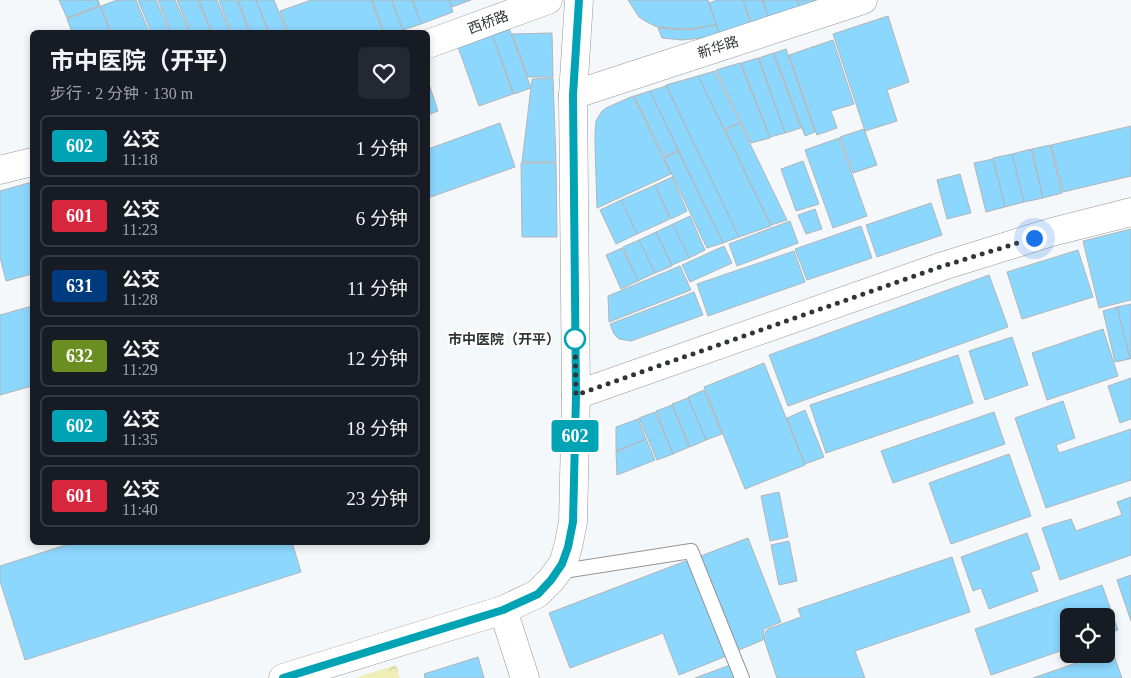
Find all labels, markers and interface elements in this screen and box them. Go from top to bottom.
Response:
street label: 西桥路 [466,8,510,37]
street label: 新华路 [696,33,740,61]
button: heart [358,47,410,99]
text: 市中医院（开平） [50,48,242,74]
text: 步行 · 2 分钟 · 130 m [50,85,193,102]
text: 公交 [122,129,160,150]
text: 602 [66,136,93,156]
text: 1 分钟 [356,138,408,159]
text: 11:18 [122,151,158,168]
text: 公交 [122,199,160,220]
text: 601 [66,206,93,226]
text: 6 分钟 [356,208,408,229]
text: 11:23 [122,221,158,238]
your location [1022,226,1047,251]
text: 公交 [122,269,160,290]
text: 631 [66,276,93,296]
text: 11 分钟 [347,278,408,299]
text: 11:28 [122,291,158,308]
marker: 市中医院（开平） [564,328,586,350]
place label: 市中医院（开平） [448,331,560,347]
text: 公交 [122,339,160,360]
text: 632 [66,346,93,366]
text: 12 分钟 [346,348,408,369]
text: 11:29 [122,361,158,378]
text: 公交 [122,409,160,430]
text: 602 [66,416,93,436]
text: 18 分钟 [346,418,408,439]
line badge: 602 [546,420,604,452]
text: 602 [562,426,589,446]
text: 11:35 [122,431,158,448]
text: 公交 [122,479,160,500]
text: 601 [66,486,93,506]
text: 23 分钟 [346,488,408,509]
text: 11:40 [122,501,158,518]
map controls [1060,608,1115,663]
button: locate [1060,608,1115,663]

